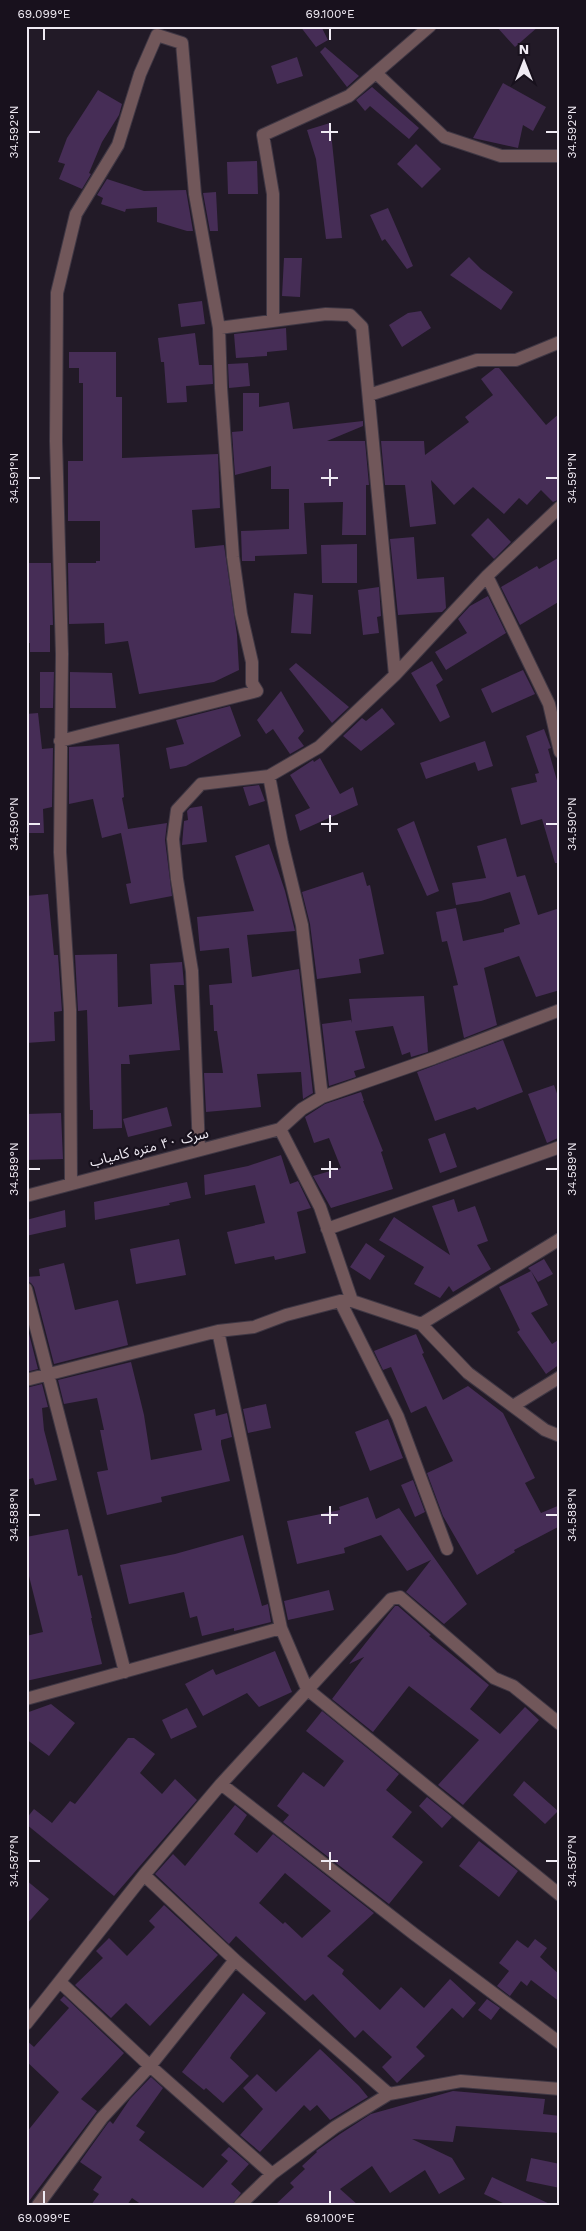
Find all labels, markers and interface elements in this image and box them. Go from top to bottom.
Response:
text: 69.099°E [18,7,71,21]
text: 69.100°E [305,7,355,21]
north arrow [498,38,548,88]
text: N [519,41,529,57]
text: 34.592°N [7,105,21,159]
text: 34.592°N [565,105,579,159]
text: 34.591°N [7,453,21,503]
text: 34.591°N [565,453,579,503]
text: 34.590°N [7,797,21,851]
text: 34.590°N [565,797,579,851]
street label: سرک ۴۰ متره کامیاب [88,1124,210,1171]
text: 34.589°N [7,1142,21,1196]
text: 34.589°N [565,1142,579,1196]
text: 34.588°N [7,1488,21,1542]
text: 34.588°N [565,1488,579,1542]
text: 34.587°N [7,1835,21,1887]
text: 34.587°N [565,1835,579,1887]
text: 69.099°E [18,2211,71,2225]
text: 69.100°E [305,2211,355,2225]

